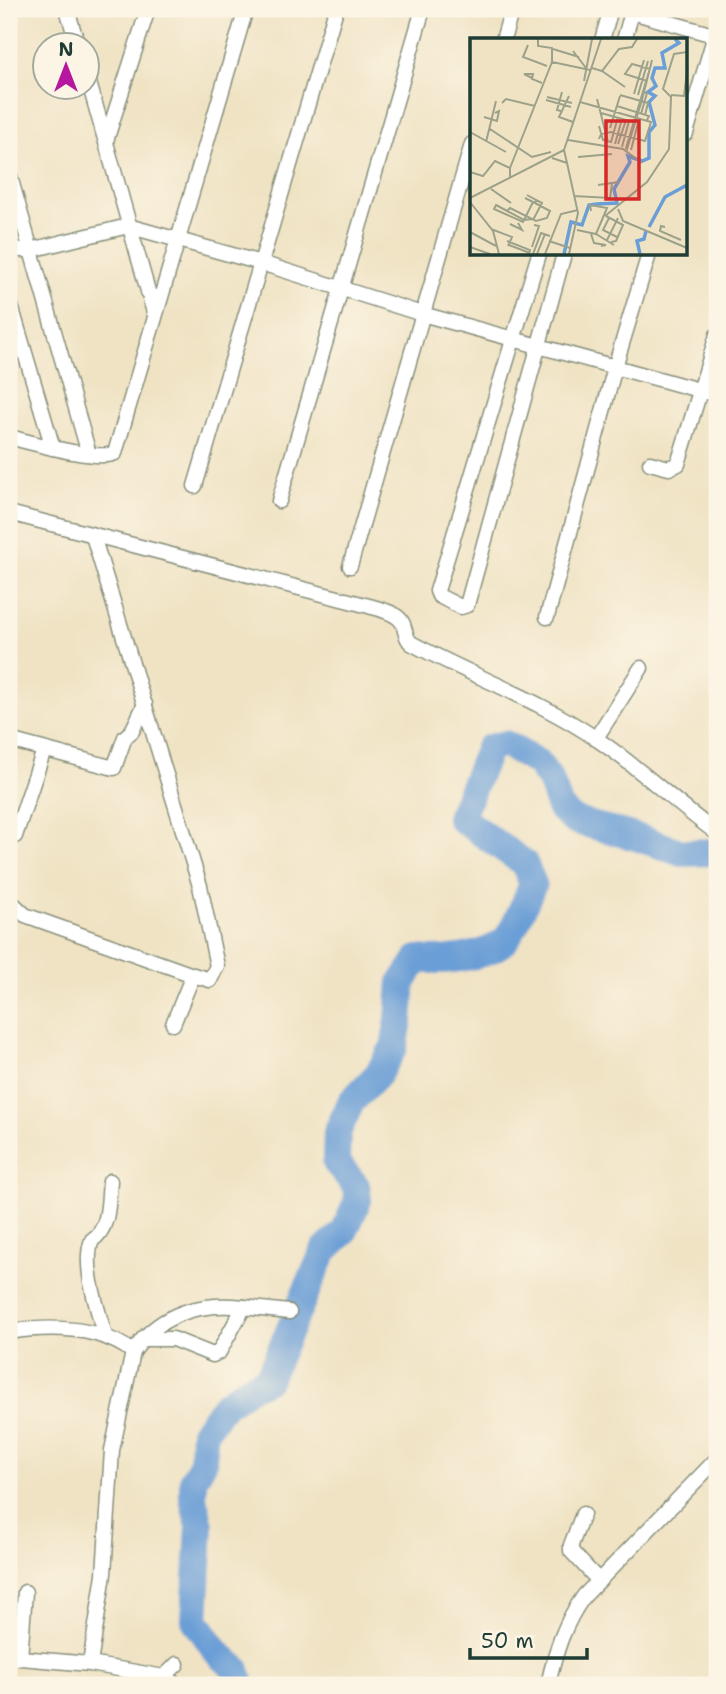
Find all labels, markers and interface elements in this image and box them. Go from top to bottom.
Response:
north arrow [32,32,102,102]
text: N [58,37,74,62]
inset map [470,38,688,256]
scale bar [470,1617,588,1661]
text: 50 m [481,1627,534,1655]

